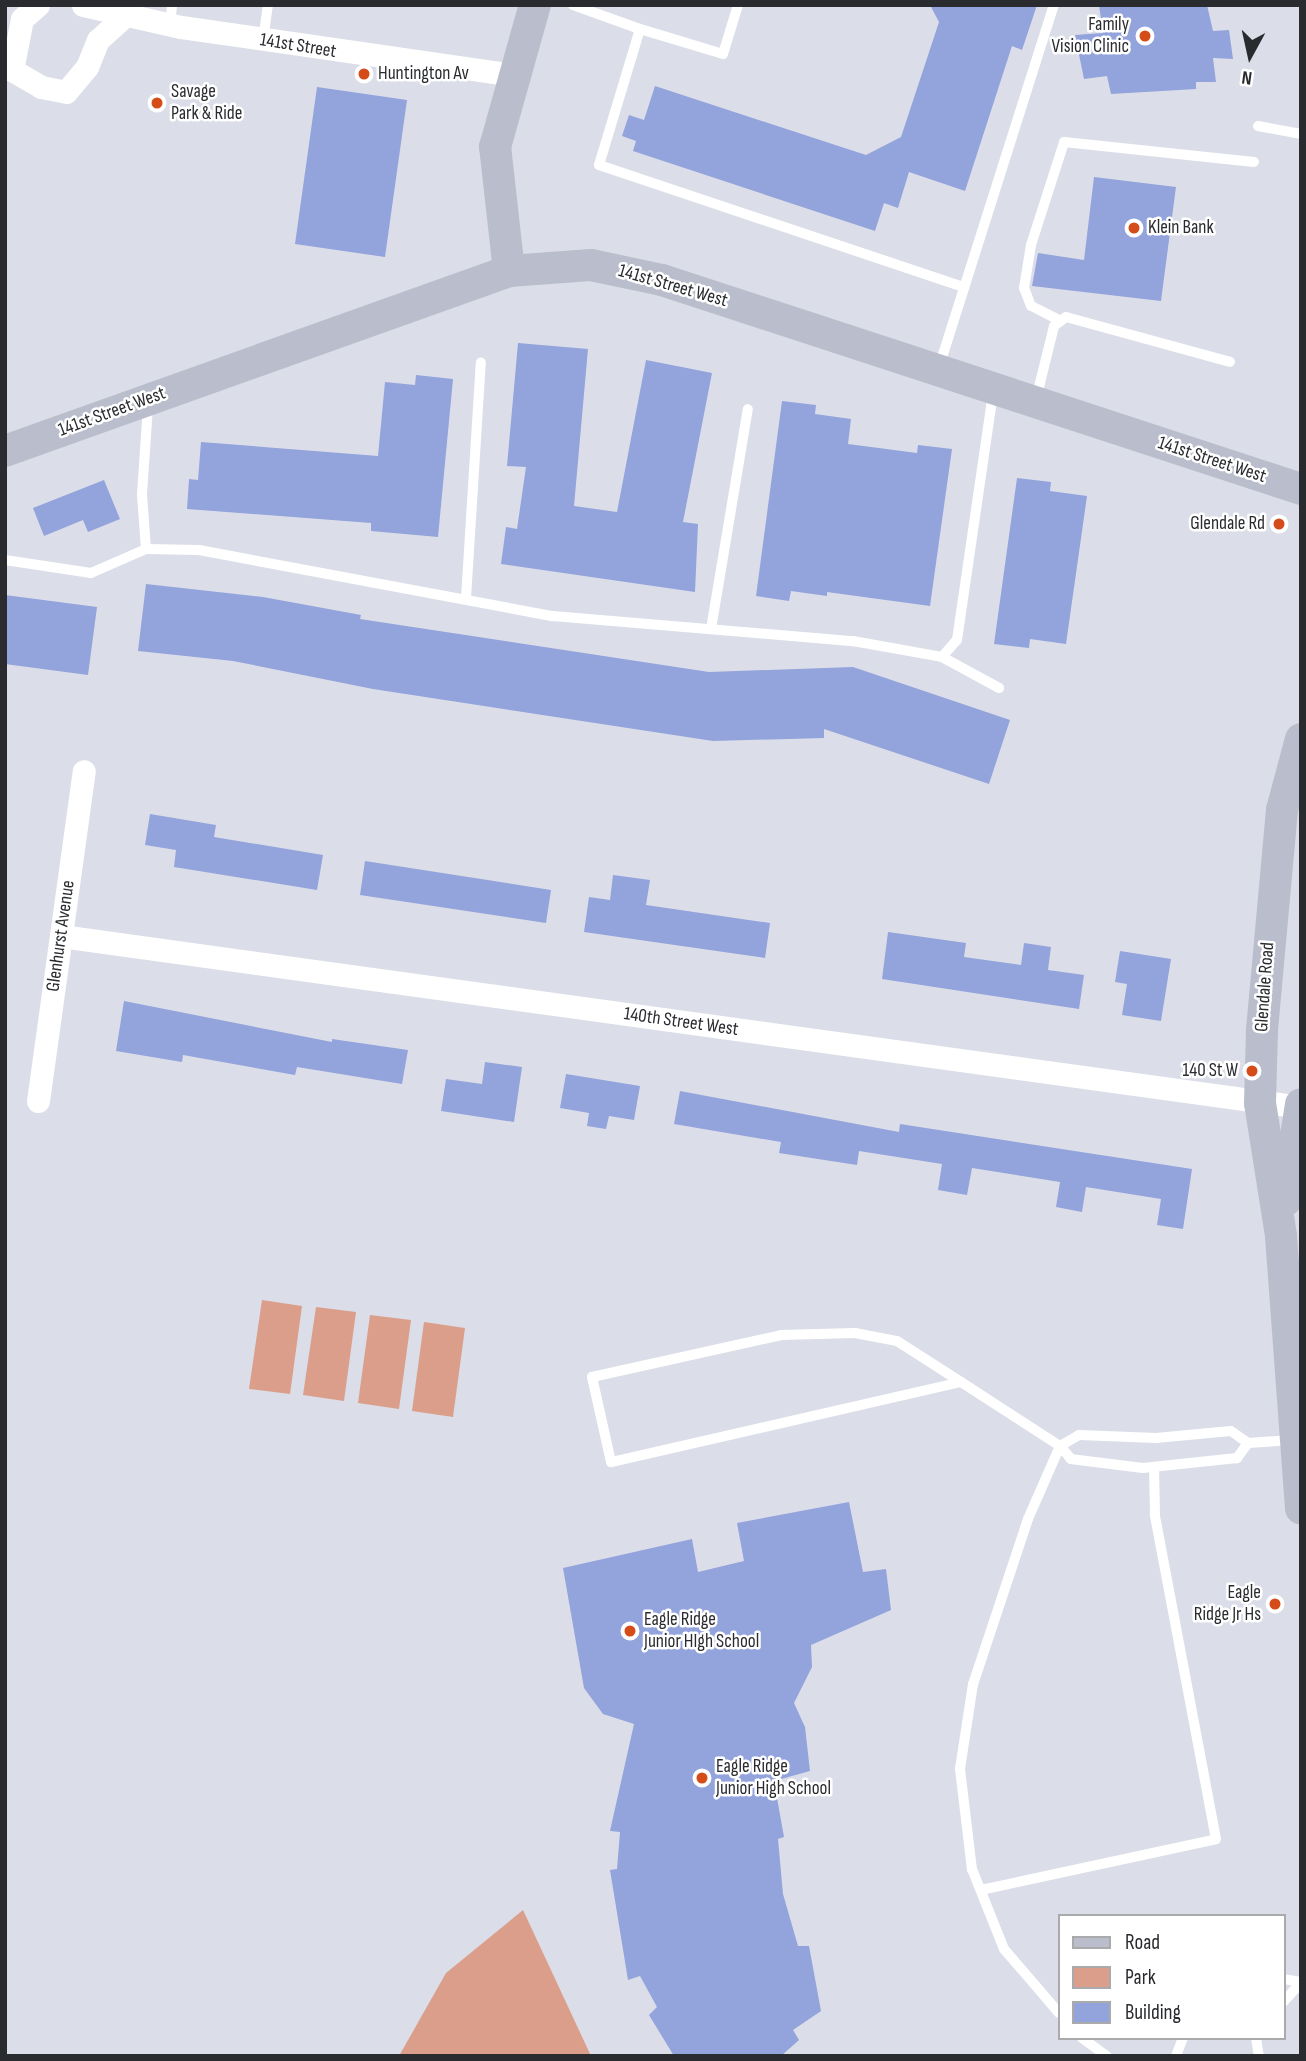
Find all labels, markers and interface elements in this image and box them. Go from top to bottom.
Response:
place label: Family Vision Clinic [1052,14,1129,58]
north arrow [1215,21,1285,91]
marker: Family Vision Clinic [1135,26,1155,46]
street label: 141st Street [258,29,338,63]
place label: Huntington Av [378,63,469,85]
text: N [1240,65,1254,89]
marker: Huntington Av [356,66,372,82]
place label: Savage Park & Ride [171,81,242,125]
marker: Savage Park & Ride [149,95,165,111]
place label: Klein Bank [1148,217,1214,239]
marker: Klein Bank [1126,220,1142,236]
street label: 141st Street West [616,260,730,312]
street label: 141st Street West [55,382,169,442]
street label: 141st Street West [1155,432,1269,488]
place label: Glendale Rd [1190,513,1265,535]
marker: Glendale Rd [1271,516,1287,532]
street label: Glenhurst Avenue [42,879,80,993]
street label: Glendale Road [1250,941,1280,1033]
street label: 140th Street West [622,1003,740,1041]
place label: 140 St W [1183,1060,1238,1082]
marker: 140 St W [1244,1063,1260,1079]
place label: Eagle Ridge Jr Hs [1194,1582,1261,1626]
marker: Eagle Ridge Jr Hs [1267,1596,1283,1612]
place label: Eagle Ridge Junior HIgh School [644,1609,759,1653]
marker: Eagle Ridge Junior HIgh School [622,1623,638,1639]
place label: Eagle Ridge Junior High School [716,1756,831,1800]
marker: Eagle Ridge Junior High School [694,1770,710,1786]
legend [1058,1914,1285,2040]
text: Road [1125,1930,1160,1955]
text: Park [1125,1965,1156,1990]
text: Building [1125,2000,1181,2025]

